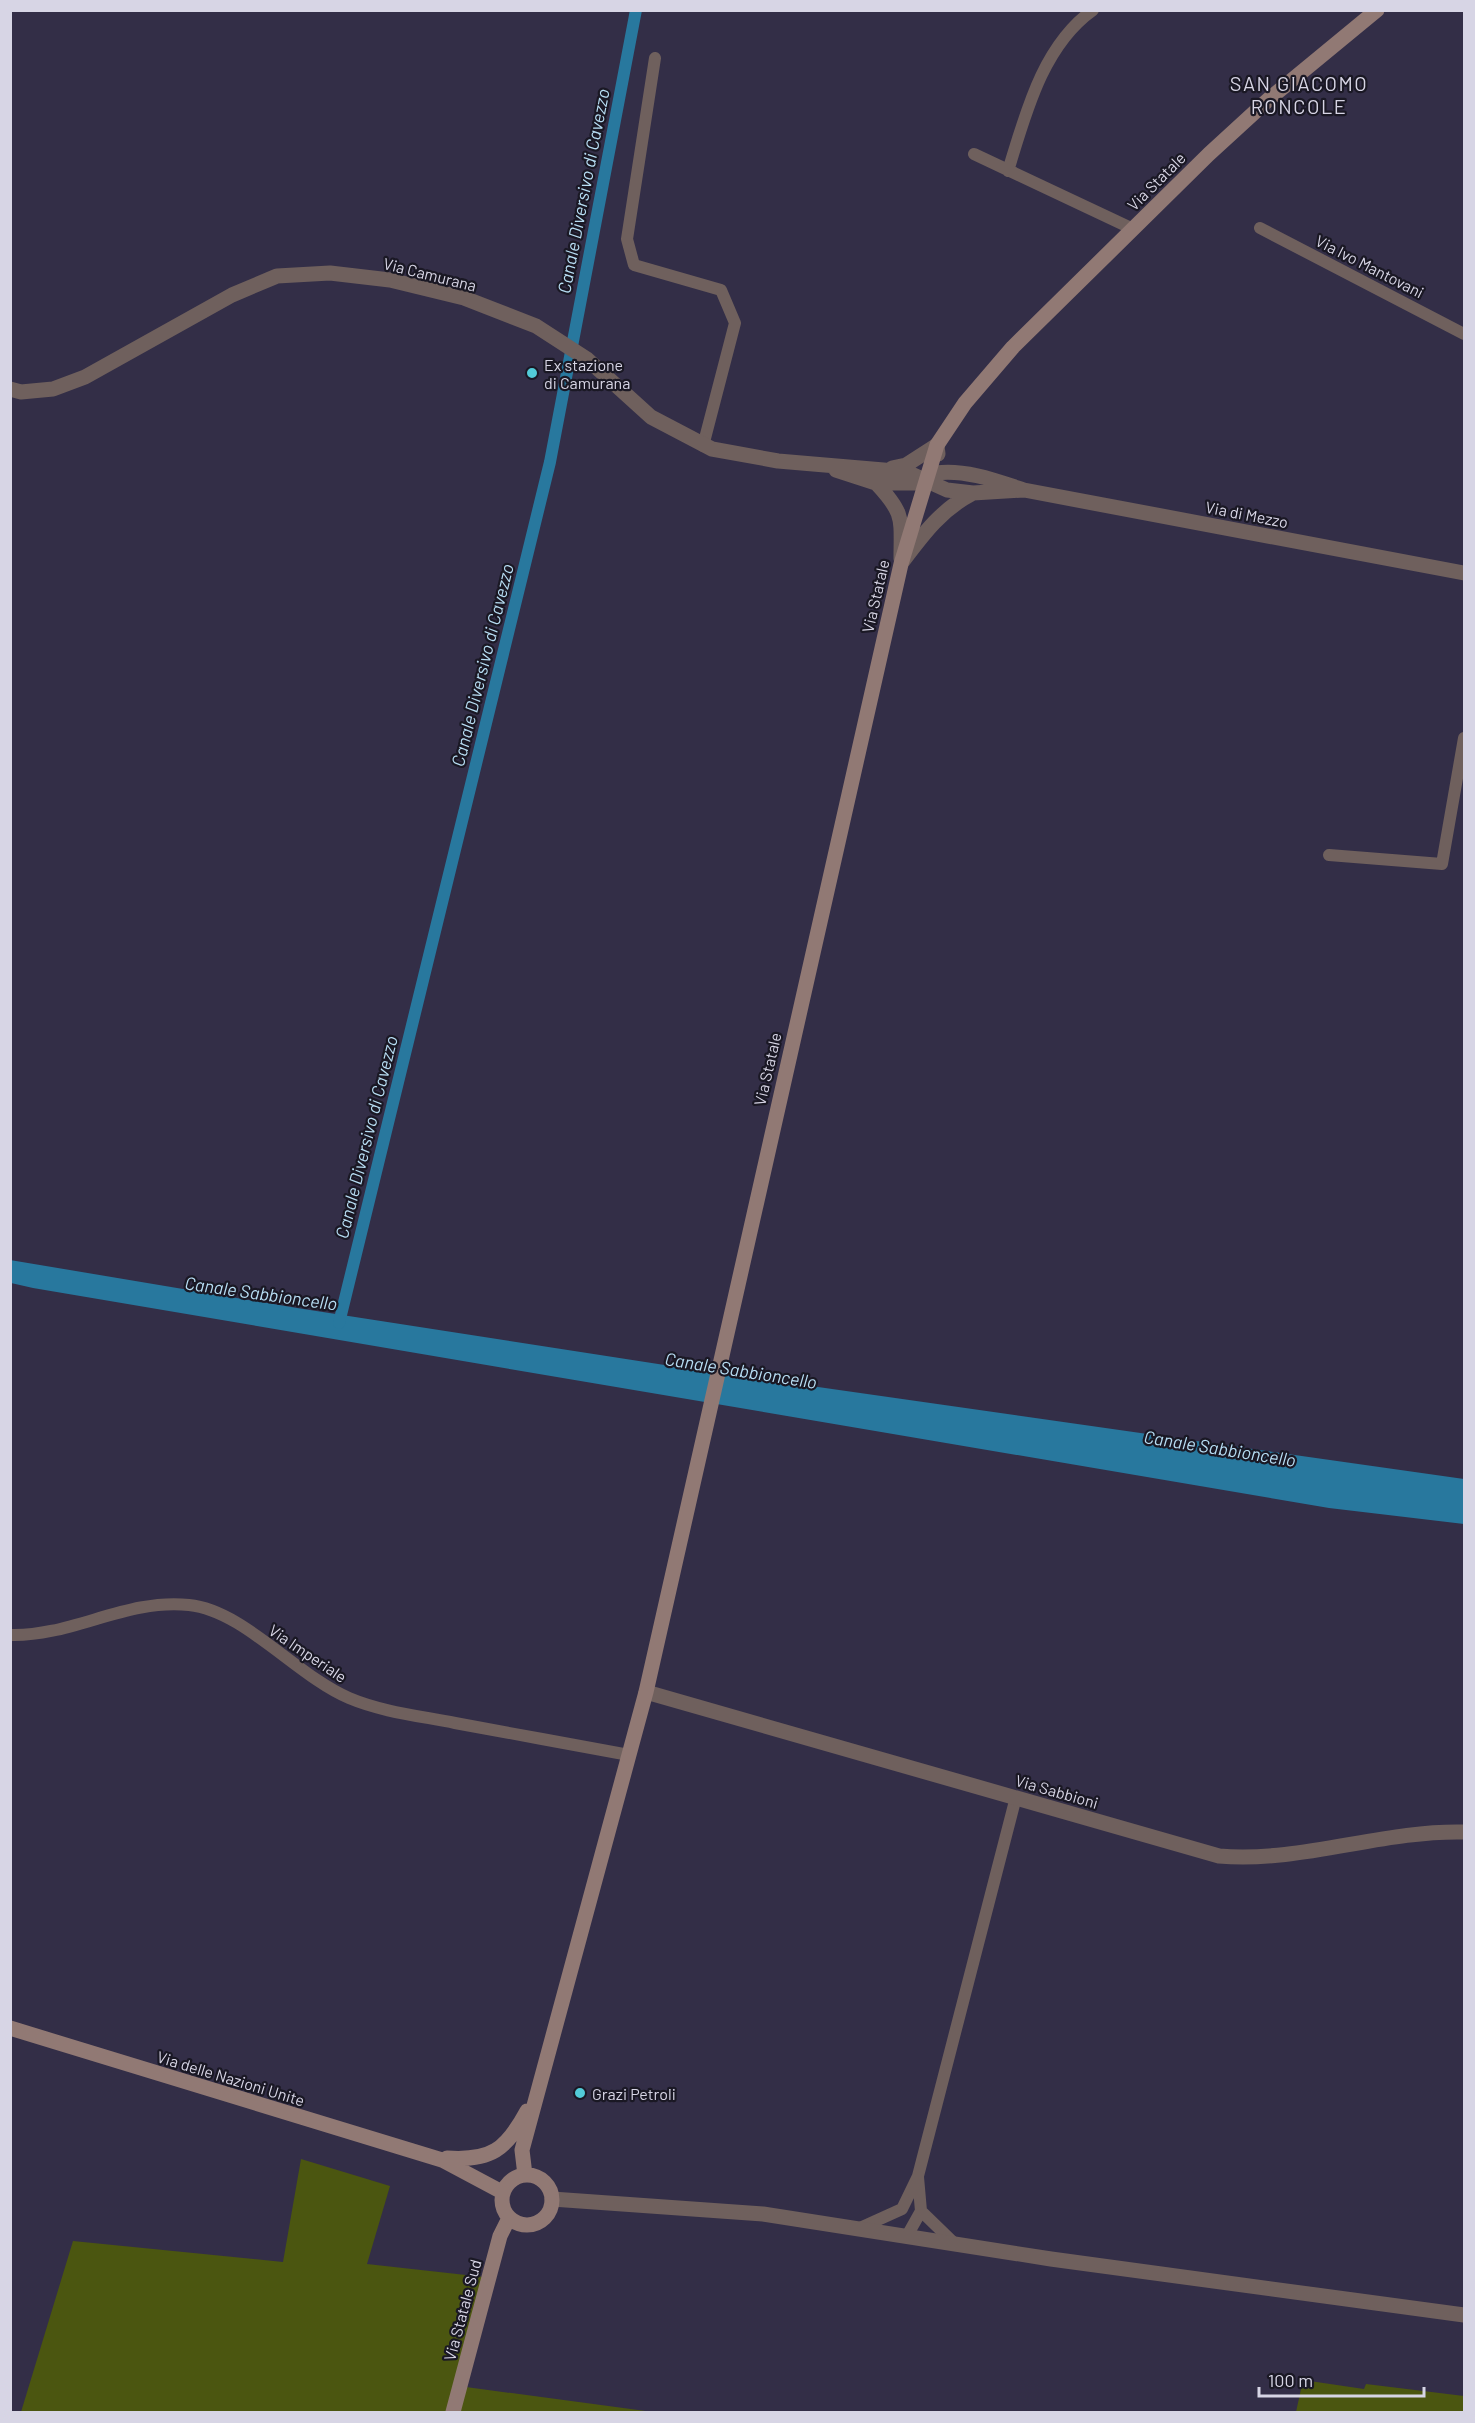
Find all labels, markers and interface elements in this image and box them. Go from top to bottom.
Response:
district label: SAN GIACOMO RONCOLE [1230,71,1368,118]
water label: Canale Diversivo di Cavezzo [552,87,614,295]
street label: Via Statale [1123,148,1189,214]
street label: Via Ivo Mantovani [1313,231,1427,301]
street label: Via Camurana [381,253,479,295]
place label: Ex stazione di Camurana [544,355,630,392]
marker: Ex stazione di Camurana [525,366,539,380]
street label: Via di Mezzo [1204,497,1290,531]
street label: Via Statale [857,558,893,634]
water label: Canale Diversivo di Cavezzo [446,561,518,769]
street label: Via Statale [749,1031,785,1107]
water label: Canale Diversivo di Cavezzo [330,1033,402,1241]
water label: Canale Sabbioncello [183,1271,339,1315]
water label: Canale Sabbioncello [663,1347,819,1393]
water label: Canale Sabbioncello [1142,1425,1298,1471]
street label: Via Imperiale [265,1620,351,1686]
street label: Via Sabbioni [1013,1770,1101,1812]
street label: Via delle Nazioni Unite [155,2047,307,2109]
place label: Grazi Petroli [592,2084,676,2103]
marker: Grazi Petroli [573,2086,587,2100]
street label: Via Statale Sud [439,2257,485,2363]
scale bar [1259,2360,1424,2398]
text: 100 m [1268,2369,1313,2391]

